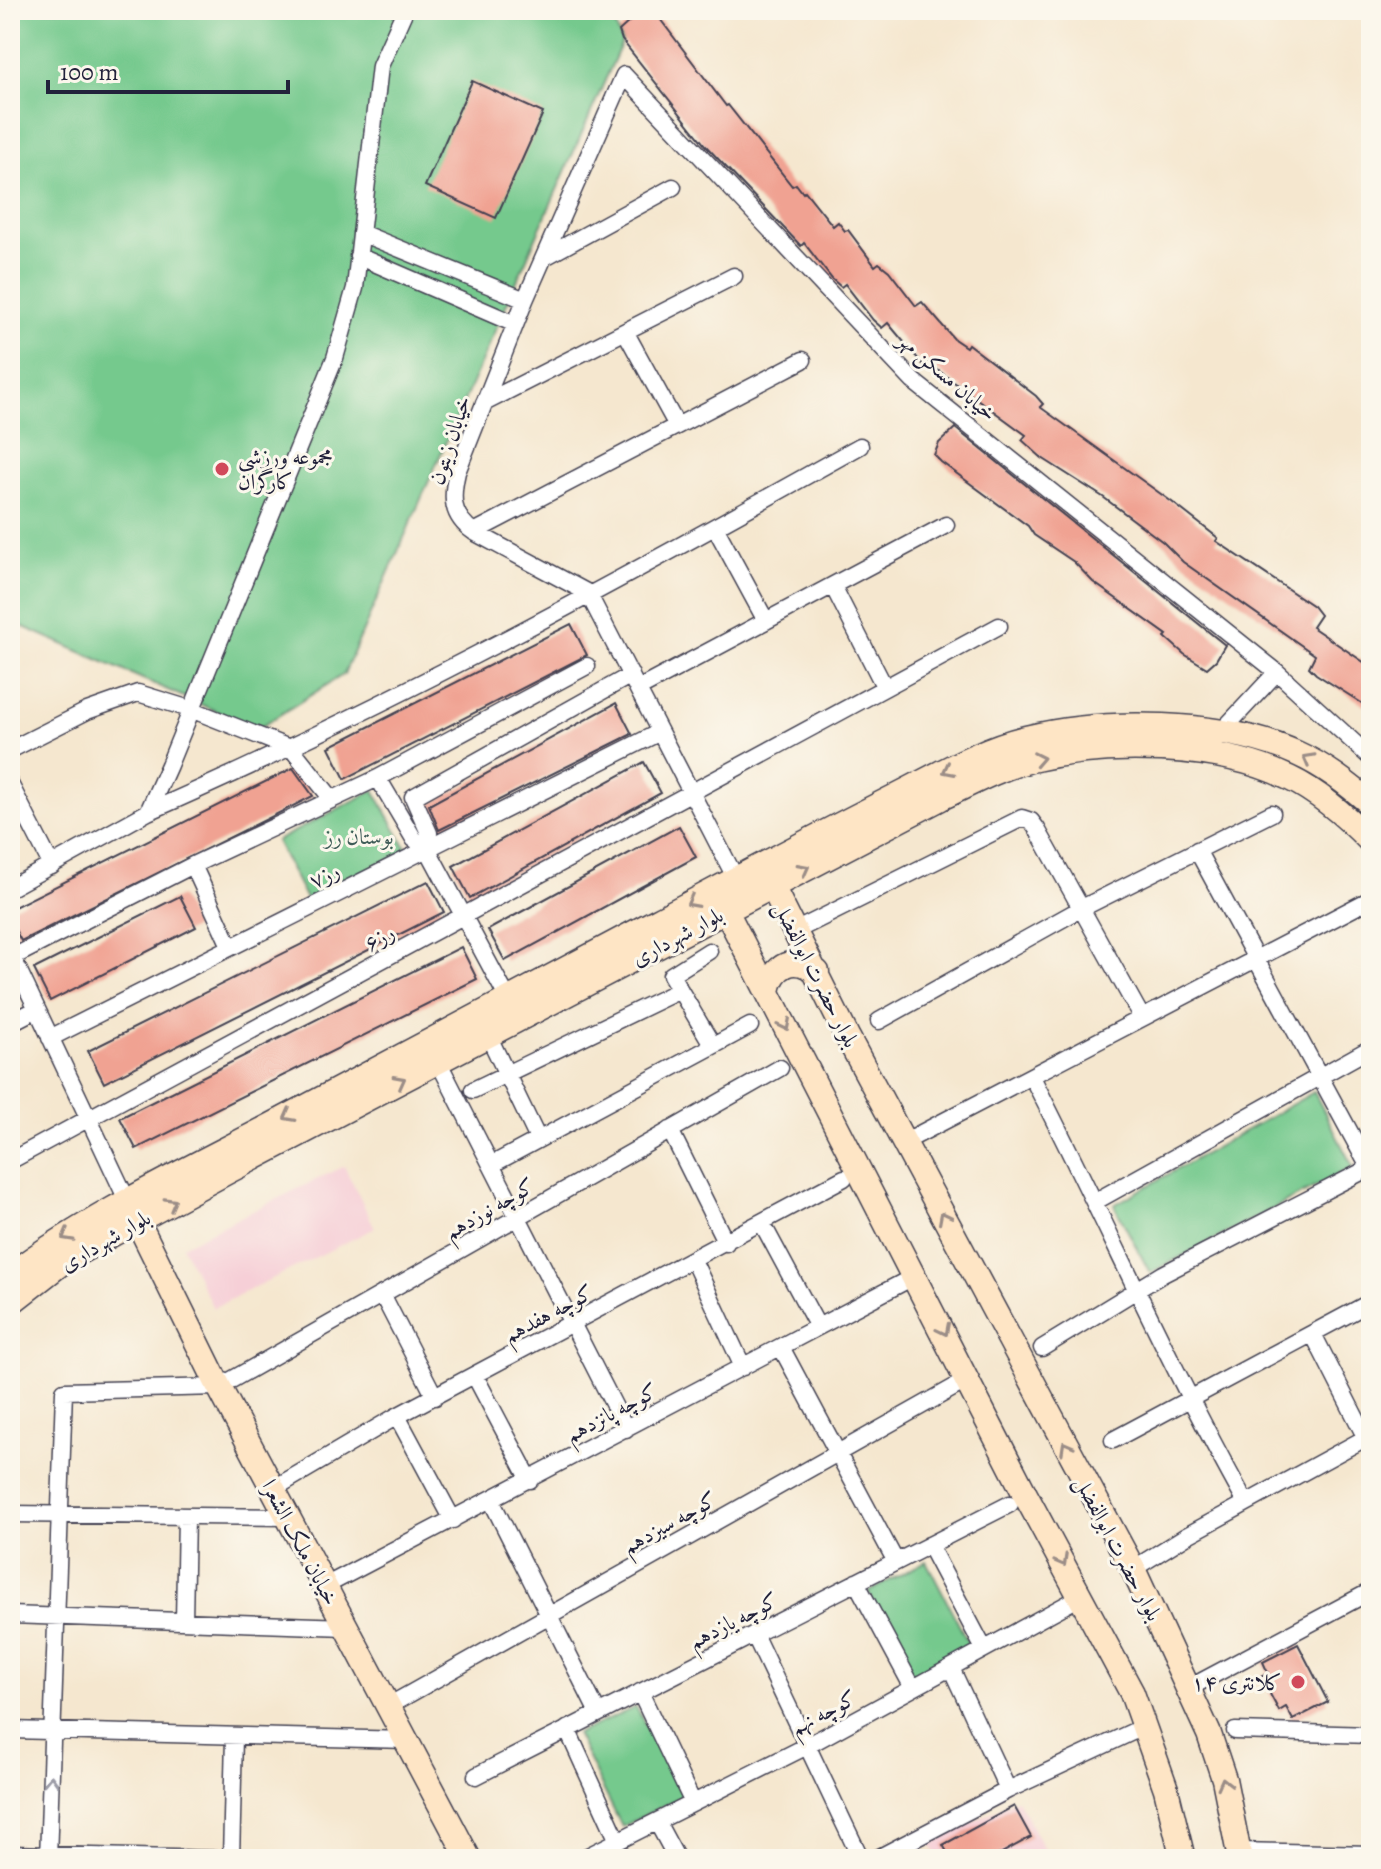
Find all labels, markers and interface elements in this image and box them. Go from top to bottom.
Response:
scale bar [48,44,288,94]
text: 100 m [60,56,119,88]
street label: خیابان مسکن مهر [890,324,1003,428]
street label: خیابان زیتون [421,392,478,489]
place label: مجموعه ورزشی کارگران [238,442,333,497]
marker: مجموعه ورزشی کارگران [213,460,231,478]
one-way arrow [1032,752,1046,769]
one-way arrow [1302,753,1317,769]
one-way arrow [941,760,956,776]
park label: بوستان رز [322,822,394,852]
street label: رز۷ [304,856,345,896]
one-way arrow [796,864,811,879]
one-way arrow [686,893,700,908]
street label: بلوار حضرت ابوالفضل [766,896,866,1053]
street label: بلوار شهرداری [626,900,729,974]
street label: رز۶ [359,917,400,958]
one-way arrow [776,1016,791,1031]
one-way arrow [392,1075,407,1090]
one-way arrow [283,1106,297,1121]
street label: کوچه نوزدهم [439,1171,543,1251]
one-way arrow [162,1197,177,1212]
street label: بلوار شهرداری [55,1203,156,1279]
one-way arrow [939,1211,954,1226]
one-way arrow [61,1226,75,1241]
street label: کوچه هفدهم [498,1278,601,1355]
one-way arrow [934,1322,949,1337]
street label: کوچه پانزدهم [560,1376,665,1454]
one-way arrow [1060,1441,1076,1456]
street label: بلوار حضرت ابوالفضل [1067,1470,1169,1626]
street label: خیابان ملک الشعرا [254,1474,346,1611]
street label: کوچه سیزدهم [617,1485,725,1566]
one-way arrow [1053,1553,1068,1568]
street label: کوچه یازدهم [683,1585,786,1661]
place label: کلانتری ۱۴ [1191,1668,1282,1698]
marker: کلانتری ۱۴ [1289,1673,1307,1691]
street label: کوچه نهم [785,1683,864,1747]
one-way arrow [43,1774,60,1787]
one-way arrow [1216,1776,1233,1790]

